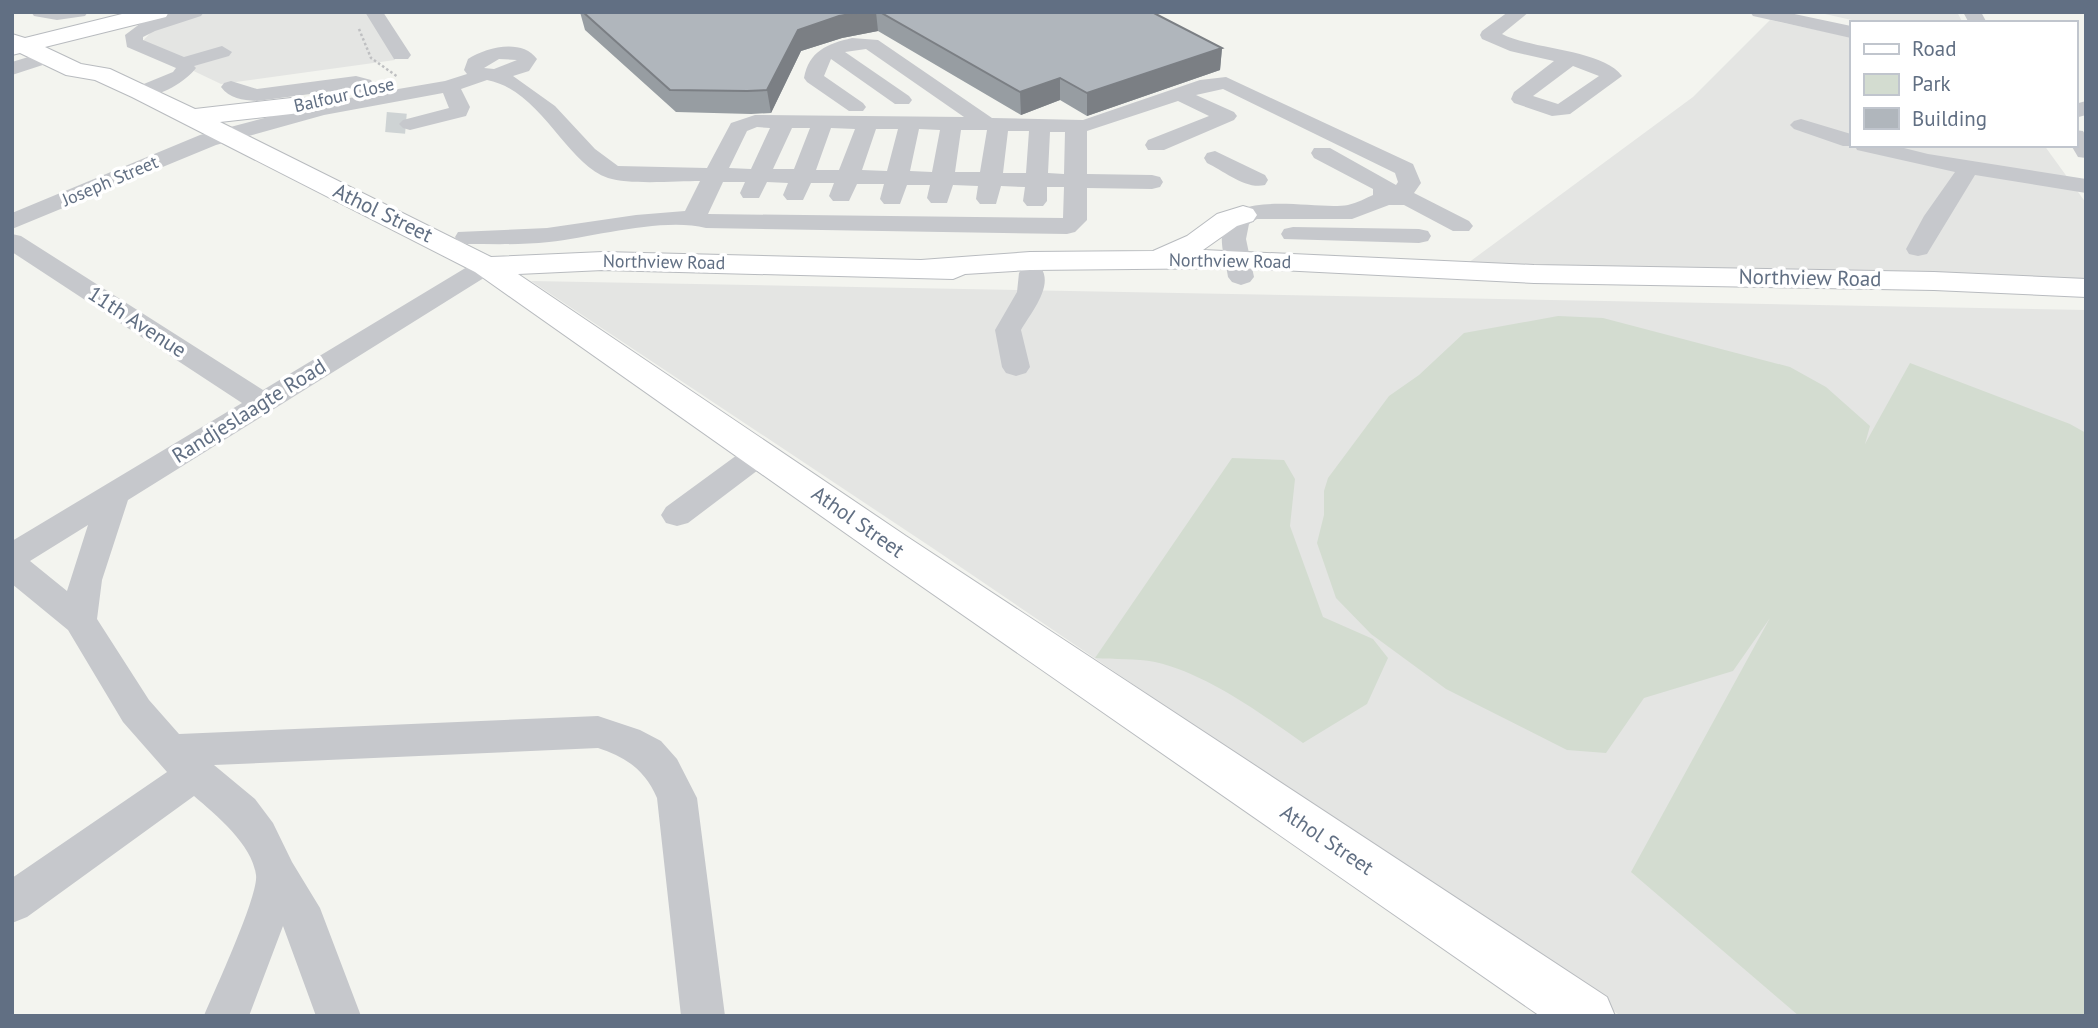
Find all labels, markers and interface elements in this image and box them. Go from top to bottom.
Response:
legend [1850,21,2077,147]
text: Road [1912,35,1956,62]
text: Park [1912,70,1951,97]
street label: Balfour Close [291,72,396,117]
text: Building [1912,105,1987,132]
street label: Joseph Street [57,150,161,211]
street label: Athol Street [329,177,437,248]
street label: Northview Road [1169,248,1291,273]
street label: Northview Road [603,249,725,274]
street label: Northview Road [1738,263,1882,292]
street label: 11th Avenue [83,280,192,363]
street label: Randjeslaagte Road [167,352,331,469]
street label: Athol Street [807,480,910,563]
street label: Athol Street [1275,798,1379,881]

